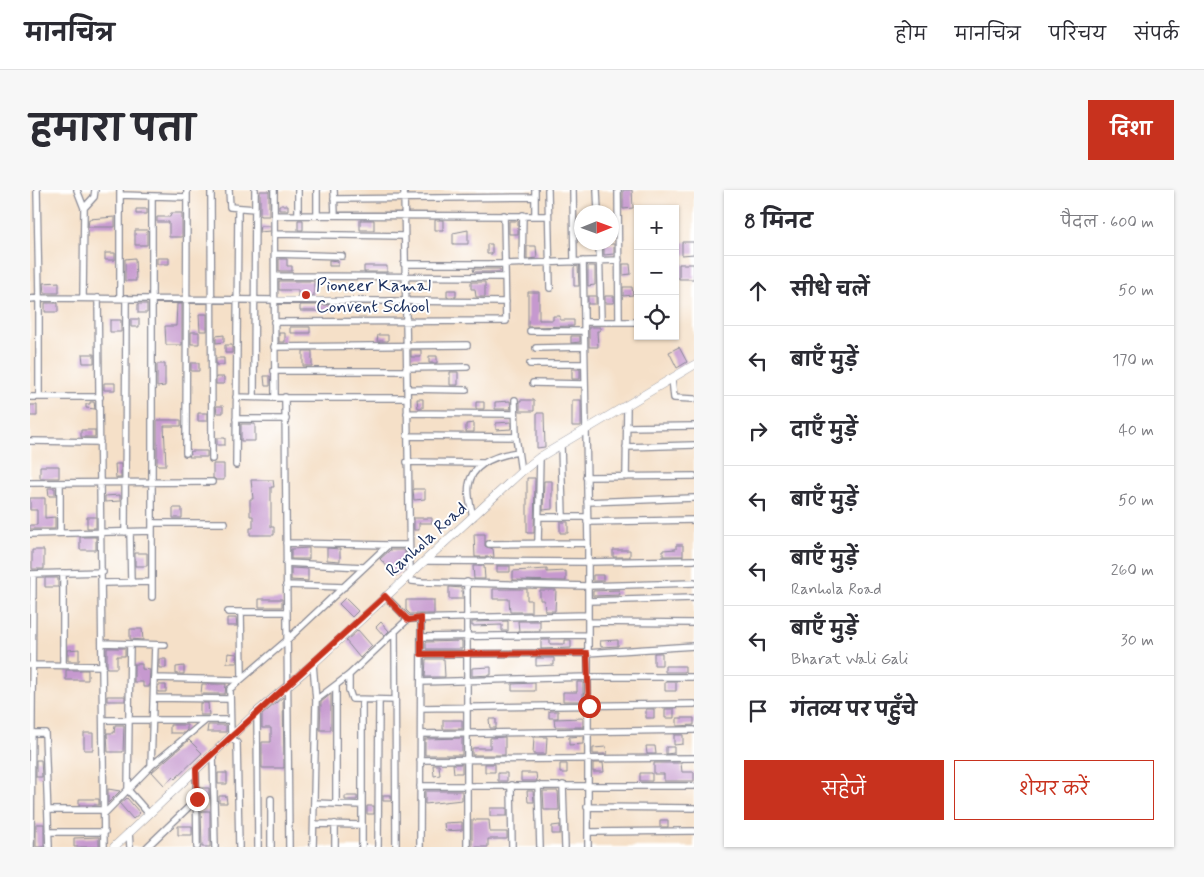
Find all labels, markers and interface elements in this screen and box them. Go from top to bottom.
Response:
text: मानचित्र [25,19,114,50]
text: होम [895,23,927,47]
text: मानचित्र [955,23,1021,47]
text: परिचय [1049,23,1106,47]
text: संपर्क [1134,23,1179,47]
button: दिशा [1088,100,1174,160]
text: हमारा पता [30,107,195,153]
north arrow [574,205,619,250]
map controls [634,205,679,340]
button: + [634,205,679,250]
text: 8 मिनट [744,208,812,236]
text: पैदल · 600 m [1061,212,1154,233]
button: − [634,250,679,295]
place label: Pioneer Kamal Convent School [316,274,431,319]
icon: ahead [744,277,772,305]
text: सीधे चलें [791,278,869,303]
text: 50 m [1118,280,1154,301]
marker: Pioneer Kamal Convent School [300,289,312,301]
button: locate [634,295,679,340]
icon: left [744,347,772,375]
text: बाएँ मुड़ें [791,348,858,373]
text: 170 m [1112,350,1154,371]
icon: right [744,417,772,445]
text: दाएँ मुड़ें [791,418,857,443]
text: 40 m [1118,420,1154,441]
icon: left [744,487,772,515]
text: बाएँ मुड़ें [791,488,858,513]
text: 50 m [1118,490,1154,511]
street label: Ranhola Road [381,497,473,583]
text: बाएँ मुड़ें [791,547,858,572]
icon: left [744,557,772,585]
text: 260 m [1111,560,1154,581]
text: Ranhola Road [791,579,882,600]
text: बाएँ मुड़ें [791,617,858,642]
icon: left [744,627,772,655]
text: 30 m [1121,630,1154,651]
text: Bharat Wali Gali [791,649,908,670]
route start [578,695,601,718]
icon: arrive [744,697,772,725]
text: गंतव्य पर पहुँचे [791,698,917,723]
button: सहेजें [744,760,944,820]
button: शेयर करें [954,760,1154,820]
route end [186,788,209,811]

